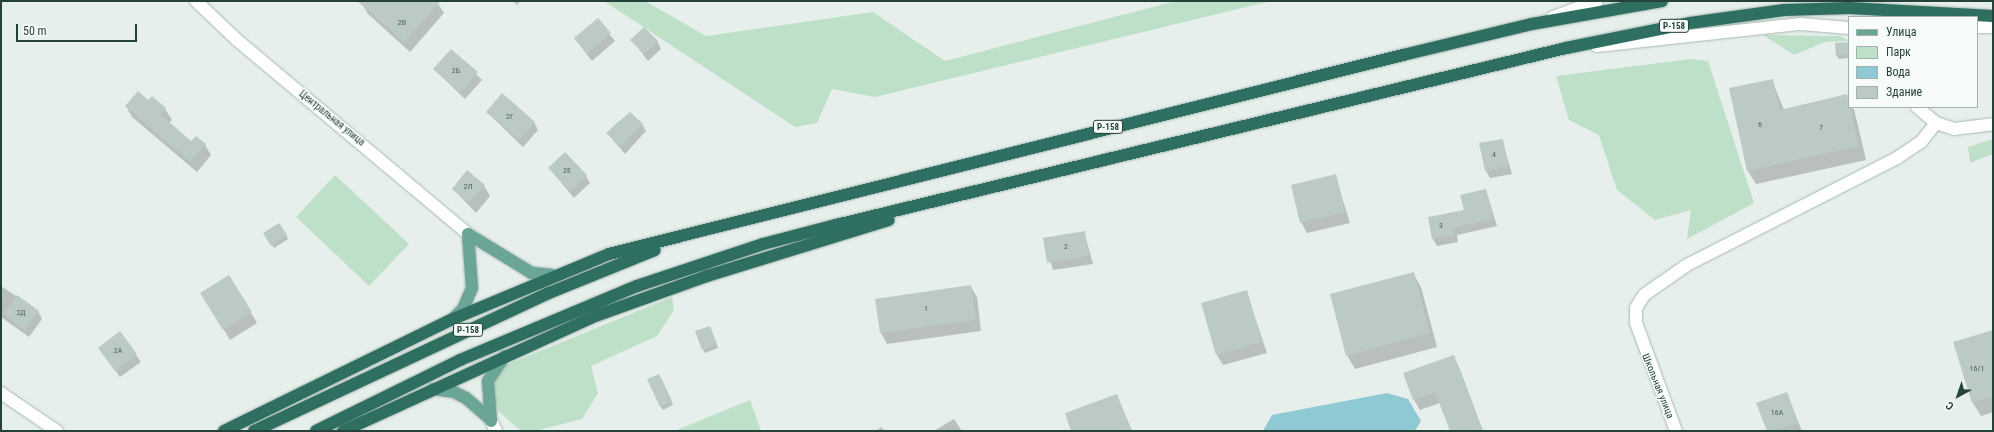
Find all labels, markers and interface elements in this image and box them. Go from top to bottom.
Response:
scale bar [18,16,139,42]
legend [1848,16,1978,108]
house number: 2В [398,18,406,28]
road number: Р-158 [1658,19,1690,33]
text: 50 m [23,24,47,38]
text: Улица [1886,25,1916,39]
text: Парк [1886,45,1911,59]
text: Вода [1886,65,1910,79]
house number: 2Б [452,66,460,76]
text: Здание [1886,85,1922,99]
street label: Центральная улица [297,88,367,148]
house number: 2Г [506,112,514,122]
road number: Р-158 [1092,120,1124,134]
house number: 6 [1758,120,1762,130]
house number: 7 [1819,123,1823,133]
house number: 4 [1492,150,1496,160]
house number: 2Е [563,166,571,176]
house number: 2Л [464,182,472,192]
house number: 3 [1439,221,1443,231]
house number: 2 [1064,242,1068,252]
house number: 1 [924,304,928,314]
house number: 2Д [16,308,26,318]
road number: Р-158 [452,323,484,337]
house number: 2А [114,346,122,356]
street label: Школьная улица [1640,352,1676,420]
house number: 16/1 [1970,364,1984,374]
north arrow [1938,376,1978,416]
text: С [1943,399,1957,413]
house number: 16А [1771,408,1783,418]

